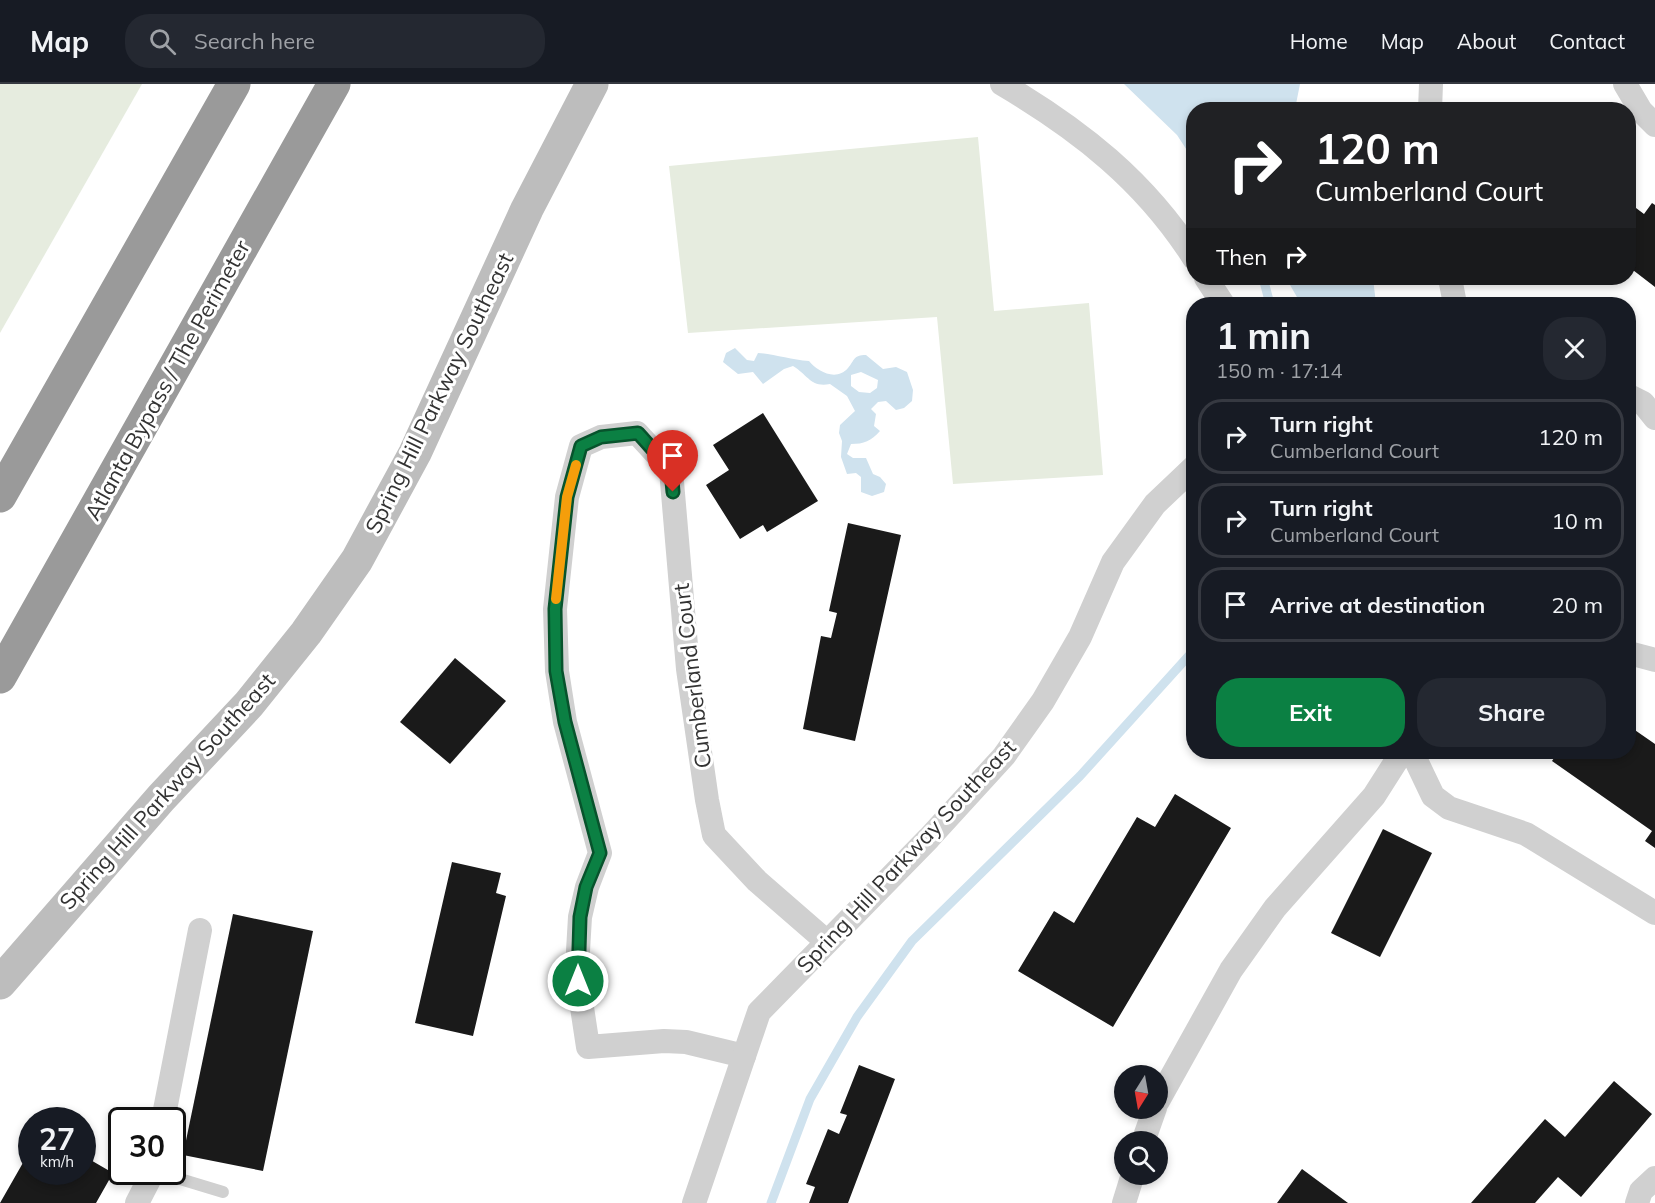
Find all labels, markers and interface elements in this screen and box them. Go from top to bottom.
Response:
search box [125,14,545,68]
text: Map [30,24,89,59]
icon: search [146,25,179,58]
text: Search here [194,27,315,55]
text: Home [1290,28,1348,54]
text: Map [1381,28,1424,54]
text: About [1457,28,1516,54]
text: Contact [1549,28,1625,54]
text: 120 m [1315,122,1440,175]
icon: right [1216,126,1294,204]
text: Cumberland Court [1315,174,1543,208]
street label: Atlanta Bypass / The Perimeter [78,235,256,525]
icon: right [1279,240,1312,273]
text: Then [1216,243,1267,271]
street label: Spring Hill Parkway Southeast [359,248,519,538]
text: 1 min [1216,313,1311,358]
button: close [1543,317,1606,380]
text: 150 m · 17:14 [1216,358,1342,383]
text: Turn right [1270,410,1373,438]
icon: right [1219,420,1252,453]
text: 120 m [1538,423,1603,451]
pin [647,430,698,492]
text: Cumberland Court [1270,438,1439,463]
icon: arrive [656,439,689,472]
text: Turn right [1270,494,1373,522]
icon: right [1219,504,1252,537]
text: 10 m [1552,507,1603,535]
text: Cumberland Court [1270,522,1439,547]
street label: Cumberland Court [667,582,717,770]
icon: arrive [1219,588,1252,621]
text: Arrive at destination [1270,591,1485,619]
text: 20 m [1552,591,1603,619]
street label: Spring Hill Parkway Southeast [53,667,281,915]
button: Exit [1216,678,1405,747]
button: Share [1417,678,1606,747]
street label: Spring Hill Parkway Southeast [790,733,1022,979]
position arrow [546,949,610,1013]
north arrow [1114,1065,1168,1119]
map controls [1114,1065,1168,1185]
speed limit sign: 30 [108,1107,186,1185]
text: 27 [39,1120,75,1158]
button: search [1114,1131,1168,1185]
text: km/h [40,1152,74,1171]

